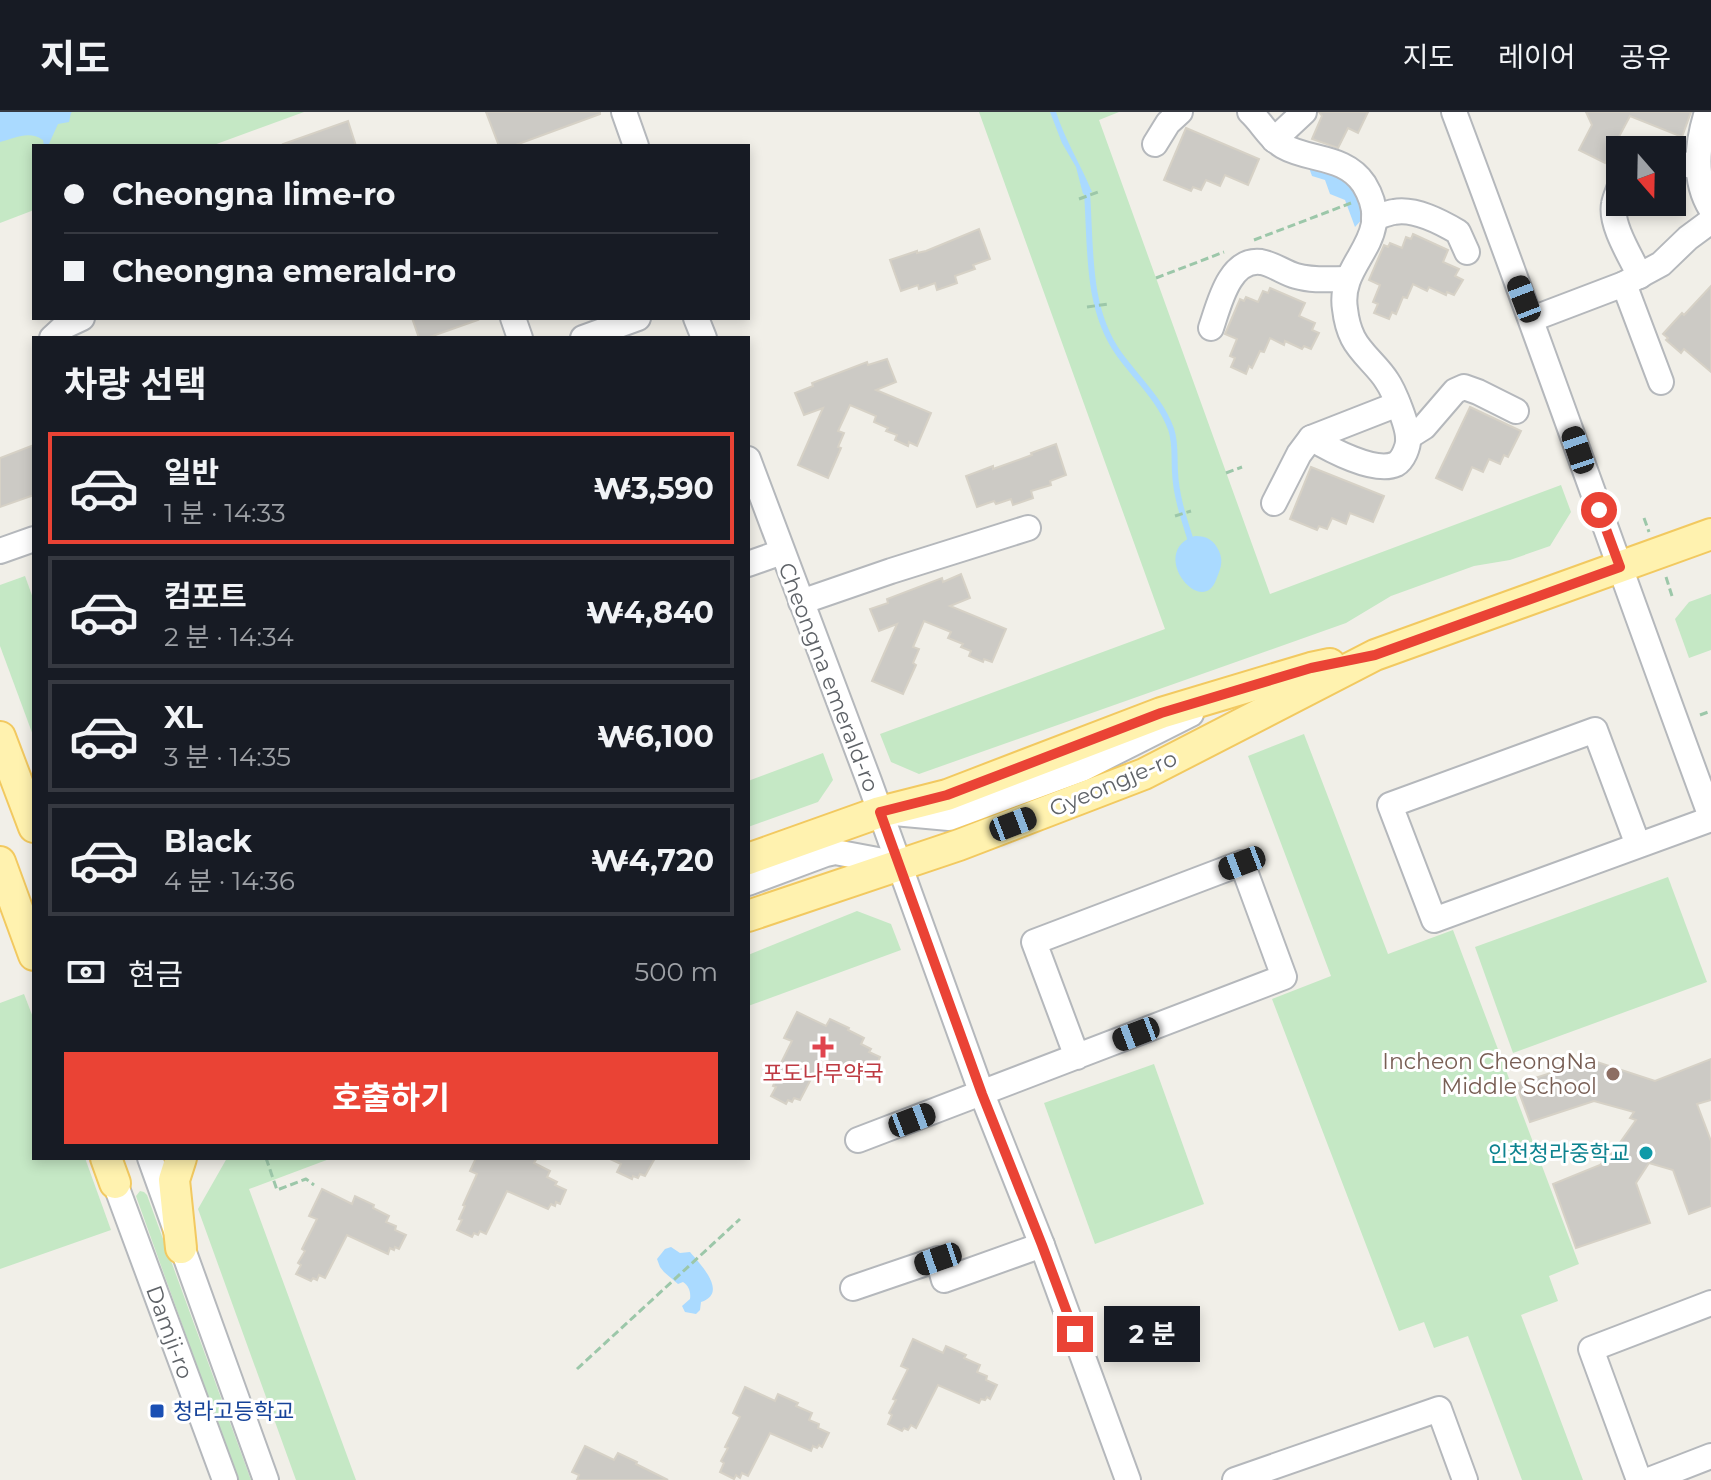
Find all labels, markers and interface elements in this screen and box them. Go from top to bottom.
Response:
text: 지도 [40,35,110,82]
text: 지도 [1403,40,1454,74]
text: 레이어 [1498,40,1575,74]
text: 공유 [1619,40,1671,74]
north arrow [1606,136,1686,216]
map controls [1606,136,1686,216]
text: Cheongna lime-ro [112,176,396,213]
text: Cheongna emerald-ro [112,253,456,290]
car [1504,272,1544,326]
text: 차량 선택 [64,362,207,406]
car [1559,423,1597,477]
icon: car [68,452,140,524]
text: 일반 [164,454,219,491]
text: ₩3,590 [594,470,714,507]
route start [1581,492,1617,528]
text: 1 분 · 14:33 [164,497,286,529]
street label: Cheongna emerald-ro [772,559,885,796]
icon: car [68,576,140,648]
text: 컴포트 [164,578,247,615]
text: ₩4,840 [586,594,714,631]
text: 2 분 · 14:34 [164,621,294,653]
text: XL [164,699,203,736]
icon: car [68,700,140,772]
text: ₩6,100 [597,718,714,755]
text: 3 분 · 14:35 [164,741,291,773]
street label: Gyeongje-ro [1045,744,1181,822]
car [986,804,1040,844]
text: Black [164,823,252,860]
icon: car [68,824,140,896]
text: ₩4,720 [591,842,714,879]
car [1215,843,1269,883]
text: 4 분 · 14:36 [164,865,295,897]
icon: cash [64,950,108,994]
text: 현금 [128,956,183,993]
text: 500 m [634,956,718,988]
car [1109,1014,1163,1054]
marker: 포도나무약국 [814,1038,832,1056]
place label: Incheon CheongNa Middle School [1382,1048,1597,1100]
button: 호출하기 [64,1052,718,1144]
place label: 포도나무약국 [762,1060,884,1087]
marker: Incheon CheongNa Middle School [1604,1065,1622,1083]
car [885,1100,939,1140]
place label: 인천청라중학교 [1488,1140,1630,1167]
marker: 인천청라중학교 [1637,1144,1655,1162]
car [911,1240,965,1278]
street label: Damji-ro [140,1282,199,1382]
callout: 2 분 [1103,1306,1199,1362]
route end [1057,1316,1093,1352]
text: 2 분 [1129,1318,1175,1350]
place label: 청라고등학교 [173,1398,294,1425]
marker: 청라고등학교 [148,1402,166,1420]

